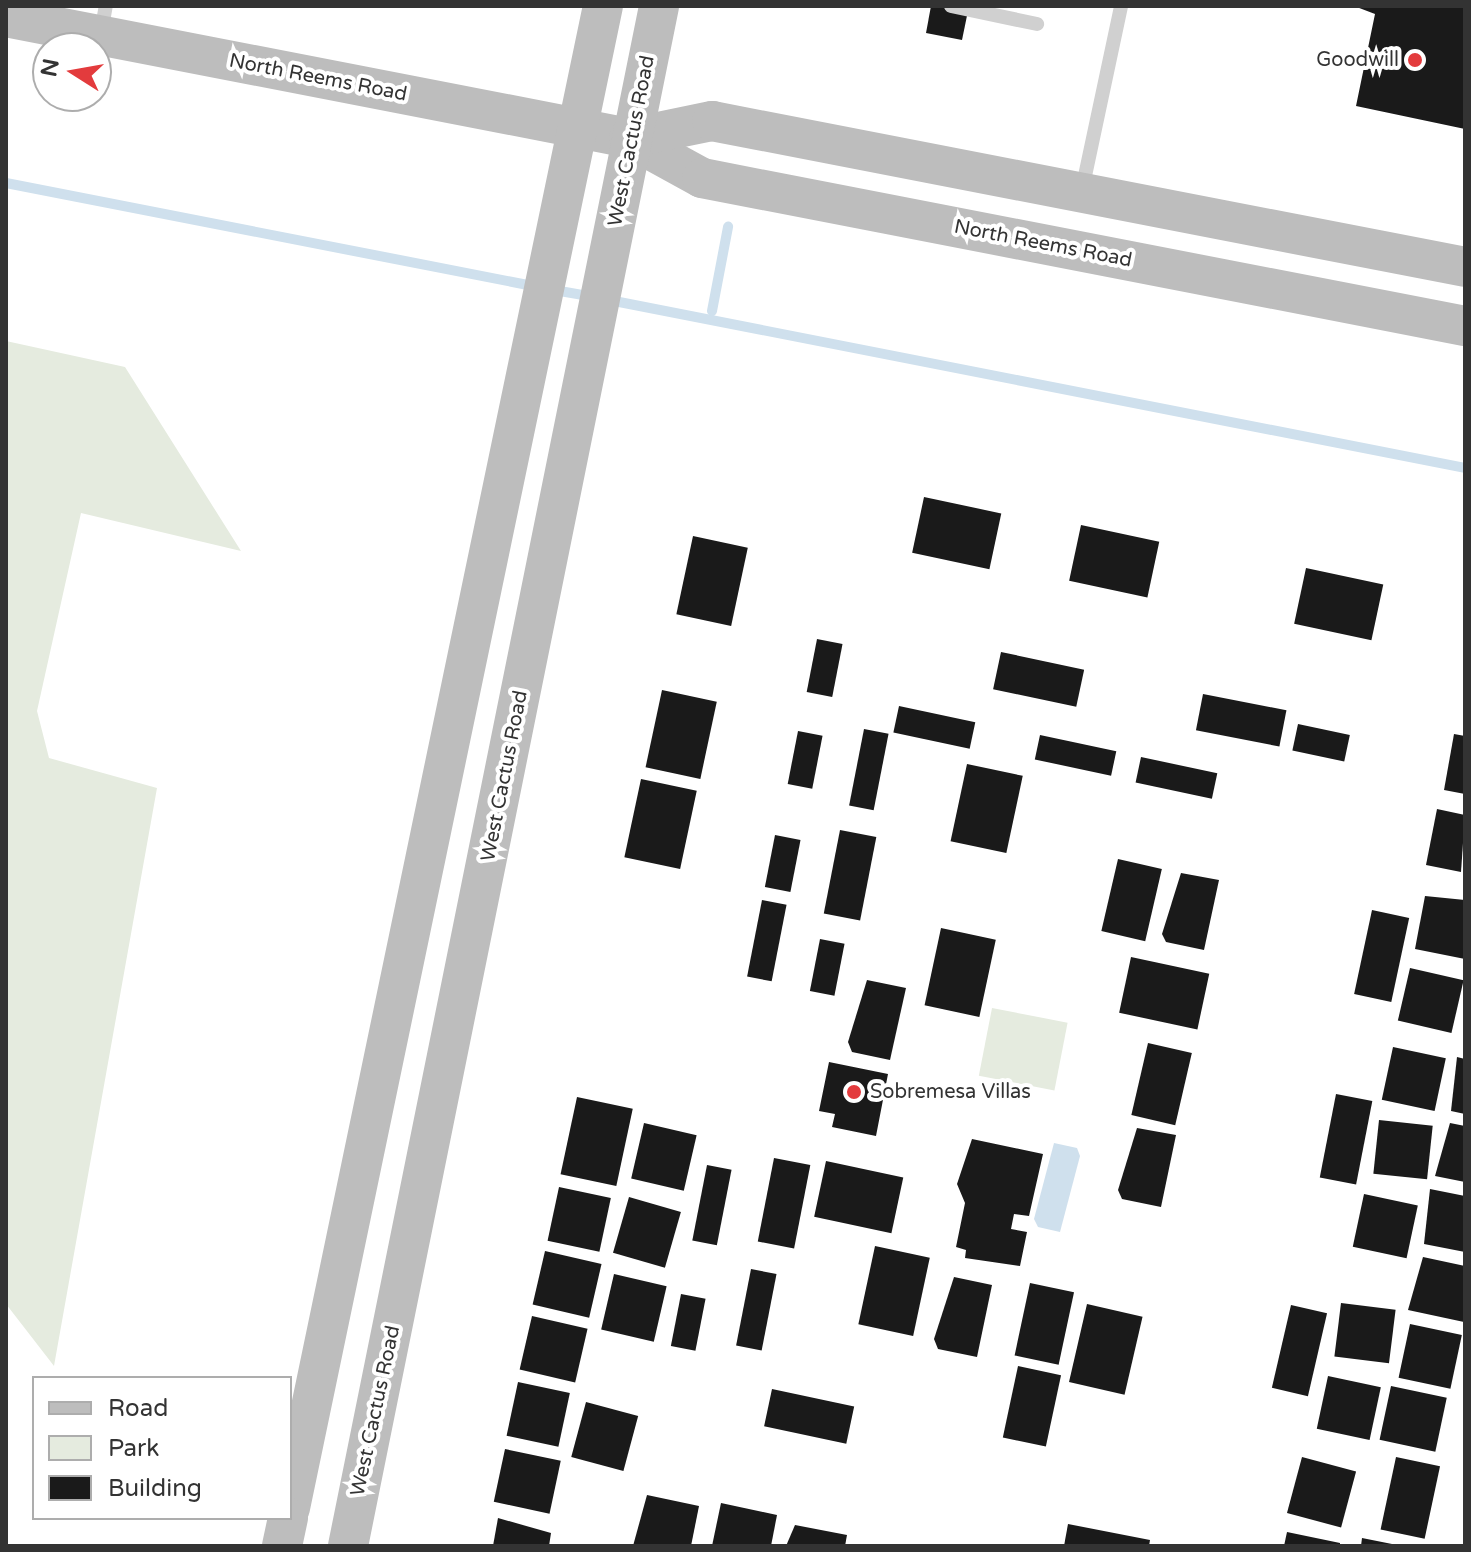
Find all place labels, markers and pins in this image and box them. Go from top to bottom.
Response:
place label: Goodwill [1316,48,1399,72]
marker: Goodwill [1406,51,1424,69]
place label: Sobremesa Villas [870,1080,1031,1104]
marker: Sobremesa Villas [845,1083,863,1101]

